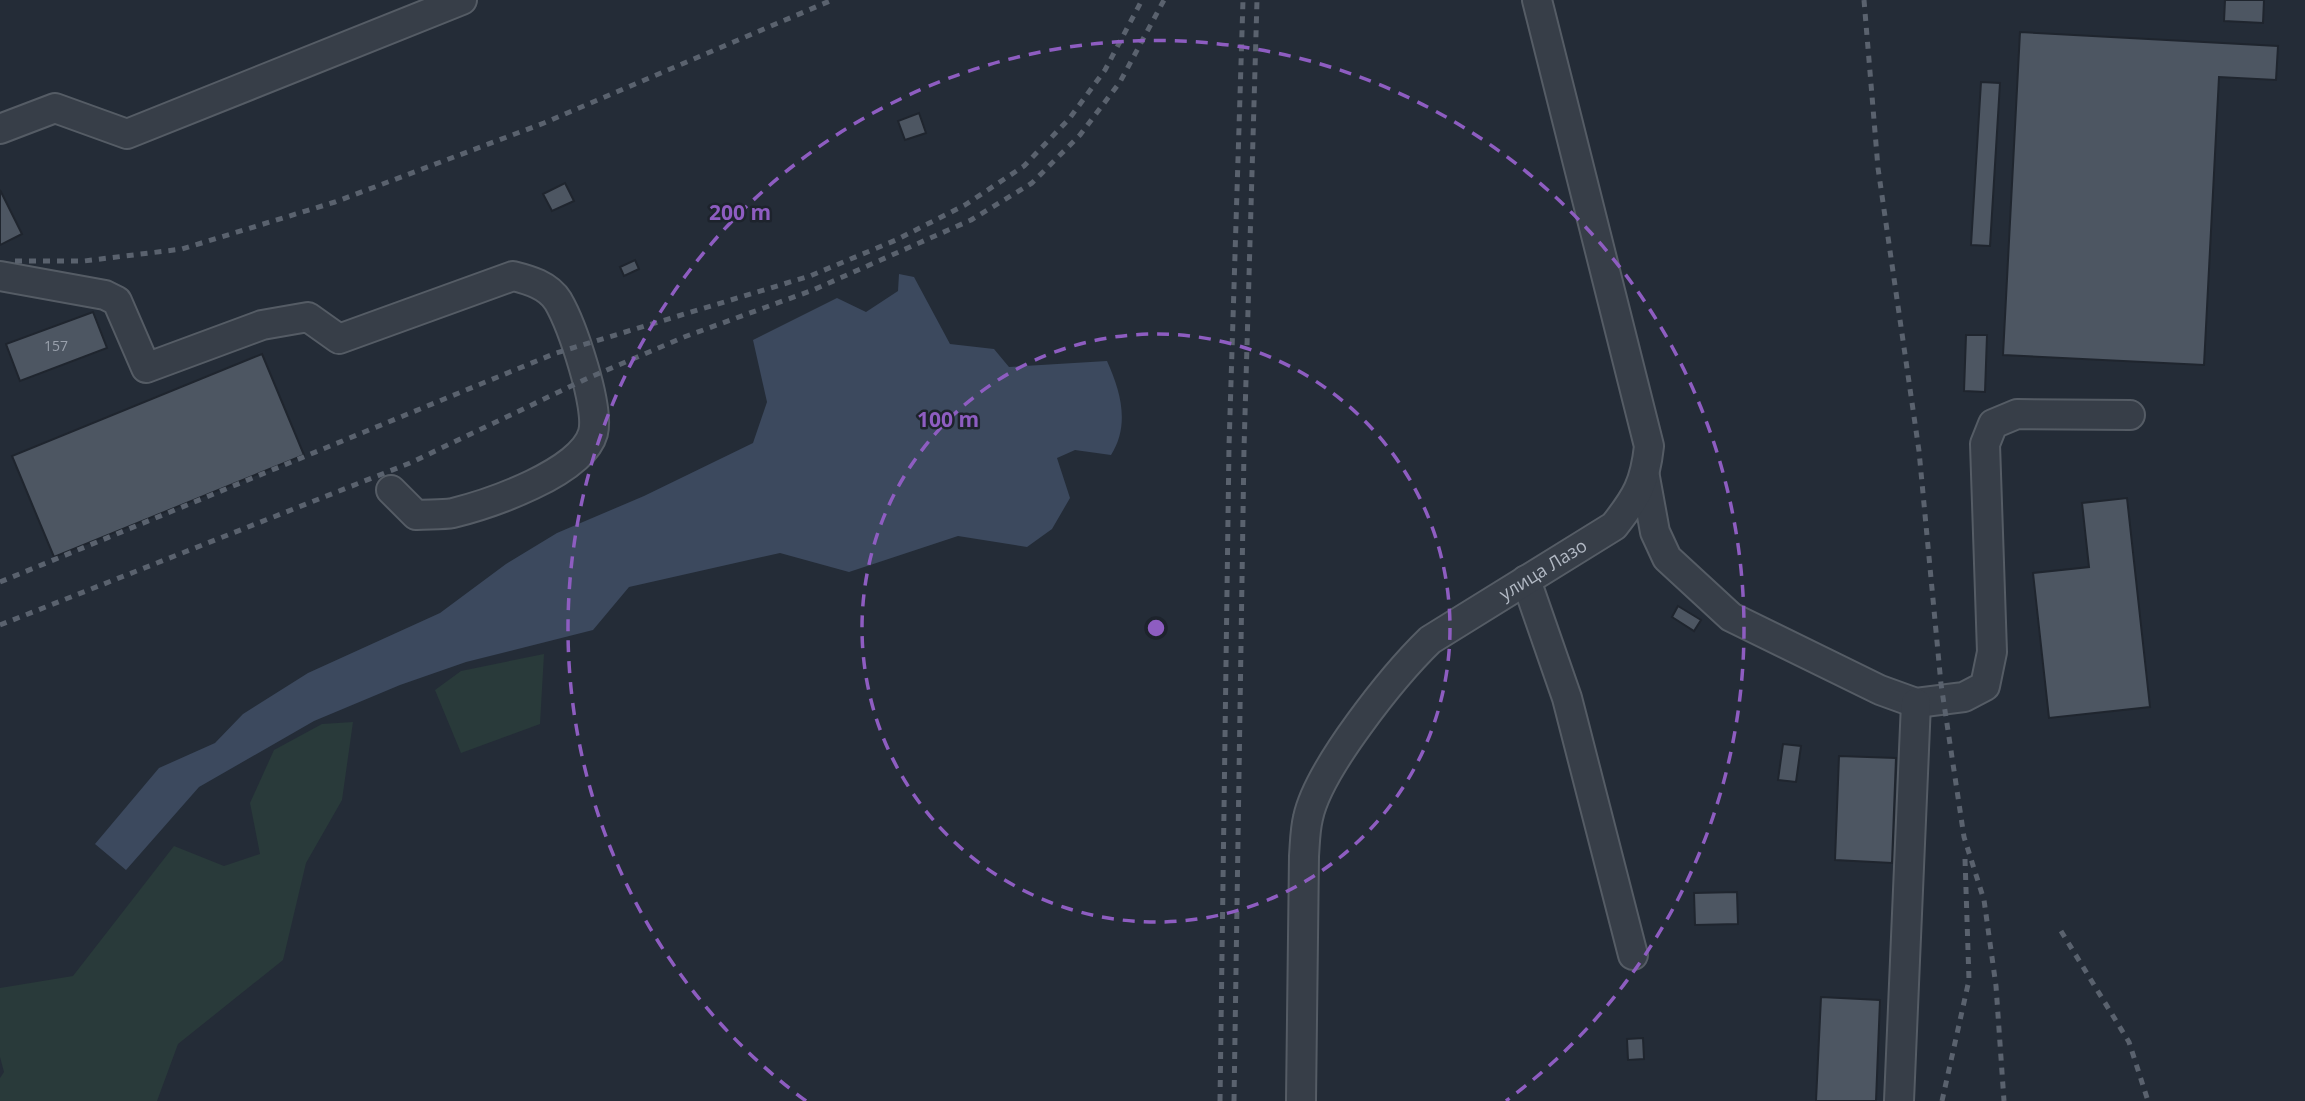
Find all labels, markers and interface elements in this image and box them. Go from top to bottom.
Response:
text: 200 m [709,198,771,226]
house number: 157 [44,336,68,355]
text: 100 m [917,405,979,433]
street label: улица Лазо [1494,533,1591,605]
centre of rings [1144,616,1168,640]

